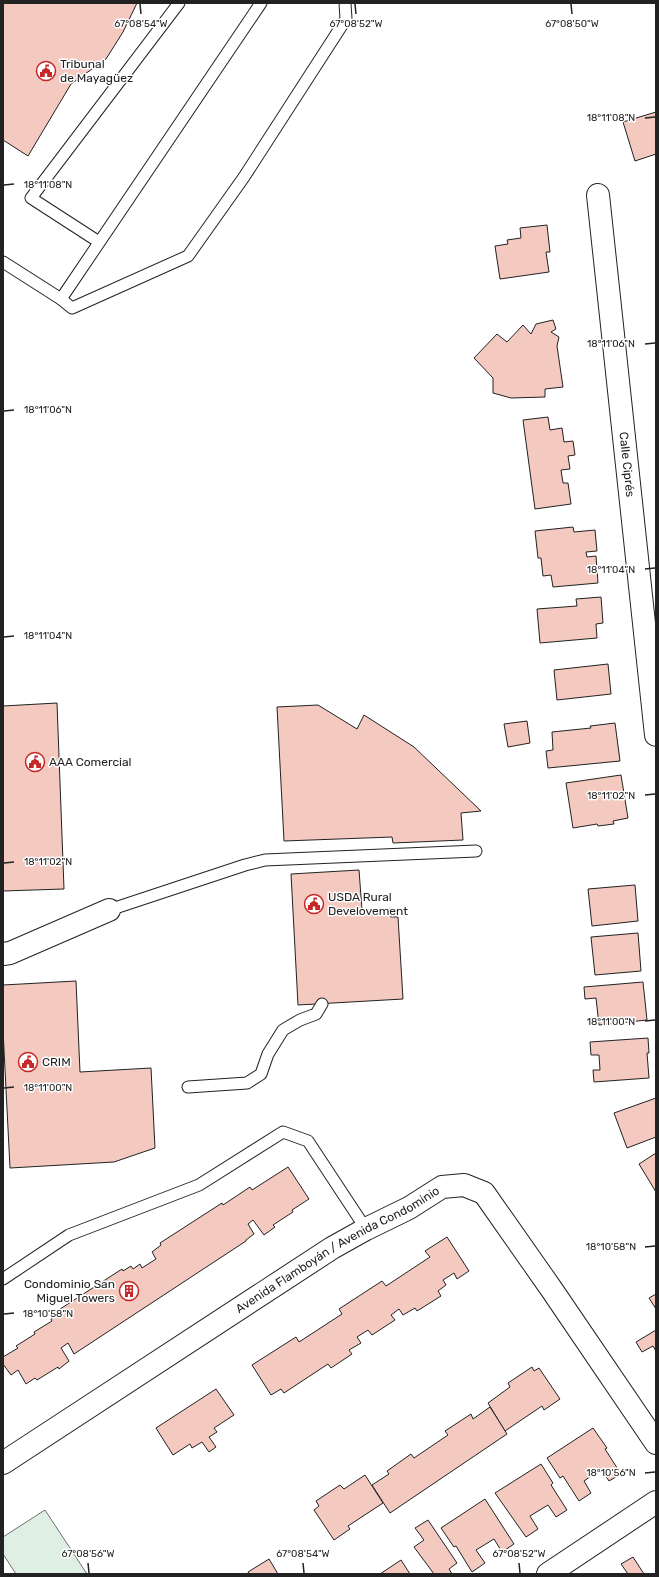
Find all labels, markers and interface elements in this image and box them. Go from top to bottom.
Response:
text: 67°08'54"W [114,18,168,30]
text: 67°08'52"W [329,18,383,30]
text: 67°08'50"W [545,18,599,30]
place label: Tribunal de Mayagüez [60,57,133,85]
public building icon: Tribunal de Mayagüez [35,60,57,82]
text: 18°11'08"N [587,112,635,124]
text: 18°11'08"N [24,179,72,191]
text: 18°11'06"N [587,338,635,350]
text: 18°11'06"N [24,404,72,416]
street label: Calle Ciprés [616,431,637,498]
text: 18°11'04"N [587,564,635,576]
text: 18°11'04"N [24,630,72,642]
public building icon: AAA Comercial [24,751,46,773]
place label: AAA Comercial [49,755,132,769]
text: 18°11'02"N [587,790,635,802]
text: 18°11'02"N [24,856,72,868]
place label: USDA Rural Develovement [328,890,408,918]
public building icon: USDA Rural Develovement [303,893,325,915]
text: 18°11'00"N [587,1016,635,1028]
public building icon: CRIM [17,1051,39,1073]
place label: CRIM [42,1055,71,1069]
text: 18°11'00"N [24,1082,72,1094]
street label: Avenida Flamboyán / Avenida Condominio [233,1183,442,1316]
text: 18°10'58"N [586,1241,636,1253]
place label: Condominio San Miguel Towers [24,1277,115,1305]
building icon: Condominio San Miguel Towers [118,1280,140,1302]
text: 18°10'58"N [23,1308,73,1320]
text: 18°10'56"N [586,1467,636,1479]
text: 67°08'56"W [62,1548,114,1560]
text: 67°08'54"W [276,1548,330,1560]
text: 67°08'52"W [492,1548,546,1560]

